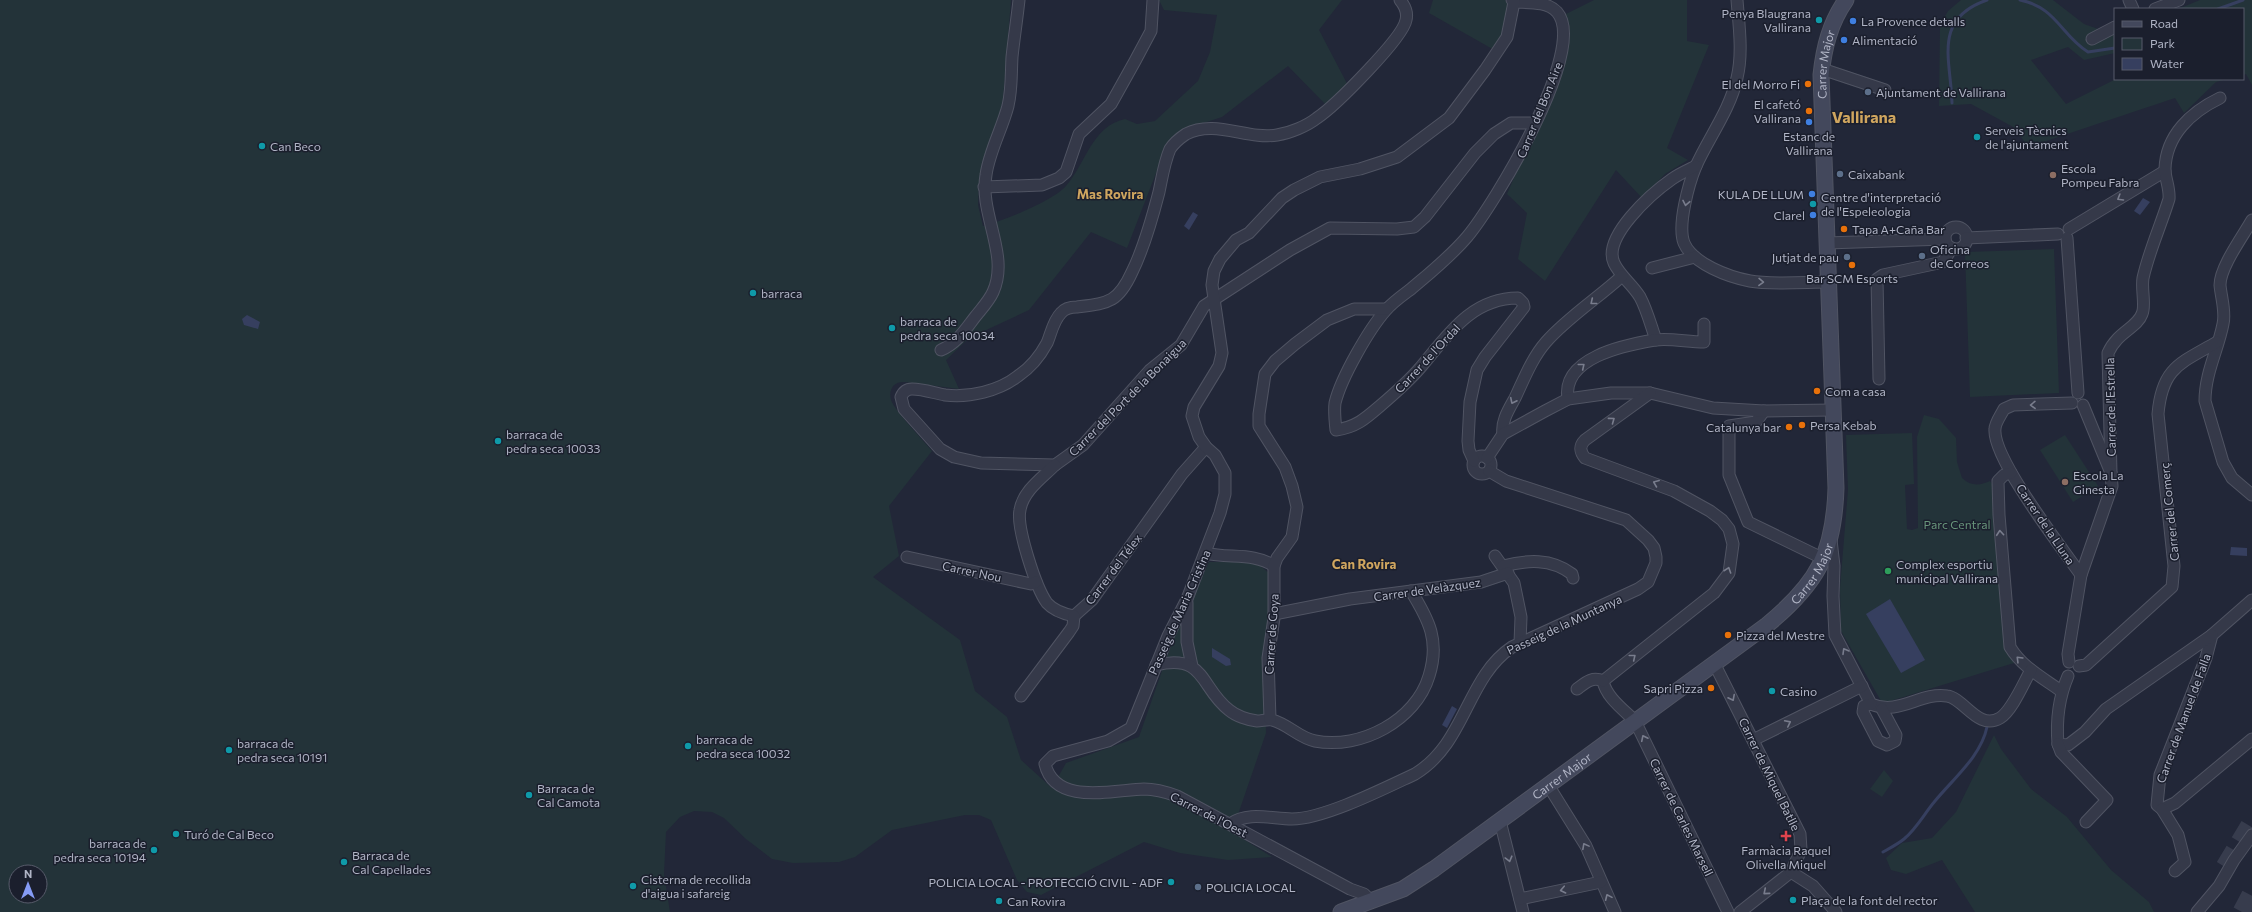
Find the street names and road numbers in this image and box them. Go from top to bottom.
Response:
street label: Carrer Major [1814,28,1837,99]
street label: Carrer del Bon Aire [1513,60,1565,160]
street label: Carrer de l'Ordal [1392,321,1462,395]
street label: Carrer del Port de la Bonaigua [1065,335,1189,459]
street label: Carrer de l'Estrella [2102,357,2118,457]
street label: Carrer del Comerç [2157,462,2181,562]
street label: Carrer de la Lluna [2014,481,2078,567]
street label: Carrer del Télex [1082,530,1144,607]
street label: Carrer Major [1787,541,1835,607]
street label: Passeig de Maria Cristina [1145,547,1213,677]
street label: Carrer Nou [941,558,1003,584]
street label: Carrer de Velàzquez [1373,575,1481,603]
street label: Passeig de la Muntanya [1504,591,1624,657]
street label: Carrer de Goya [1261,593,1281,675]
street label: Carrer de Manuel de Falla [2153,651,2213,785]
street label: Carrer de Miquel Batlle [1736,715,1804,833]
street label: Carrer Major [1529,749,1594,802]
street label: Carrer de Carles Marsell [1647,756,1717,878]
street label: Carrer de l'Oest [1168,789,1250,840]

